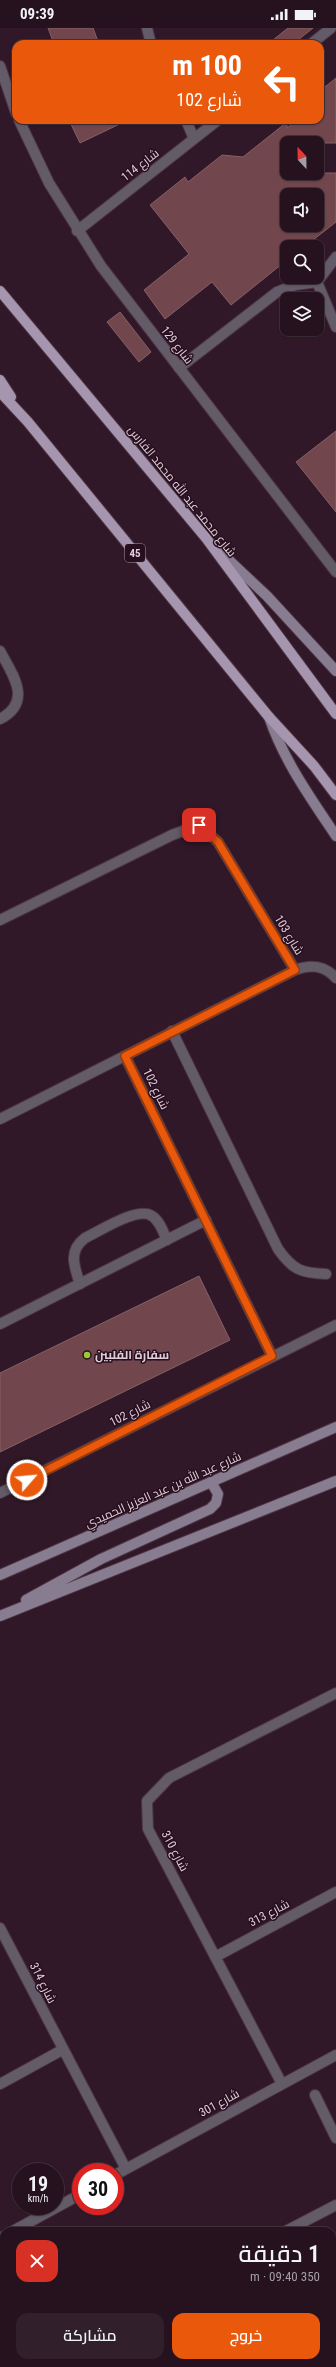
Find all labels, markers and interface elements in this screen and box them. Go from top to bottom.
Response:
text: 09:39 [20,5,54,23]
text: 100 m [172,49,242,82]
icon: left [256,56,308,108]
text: شارع 102 [176,89,242,110]
north arrow [280,136,324,180]
map controls [280,136,324,336]
street label: شارع 114 [118,146,162,185]
button: sound [280,188,324,232]
button: search [280,240,324,284]
button: layers [280,292,324,336]
street label: شارع 129 [157,323,196,367]
street label: شارع محمد عبد الله محمد الفارس [124,422,240,560]
road number: 45 [125,544,145,562]
pin [182,808,216,842]
icon: arrive [188,814,210,836]
street label: شارع 103 [271,913,306,958]
street label: شارع 102 [139,1066,172,1112]
place label: سفارة الفلبين [95,1348,169,1363]
marker: سفارة الفلبين [82,1350,92,1360]
street label: شارع 102 [107,1397,153,1430]
street label: شارع عبد الله بن عبد العزيز الحميدي [82,1448,245,1534]
position arrow [6,1459,48,1501]
street label: شارع 310 [158,1828,191,1874]
street label: شارع 313 [246,1897,292,1930]
street label: شارع 314 [26,1960,59,2006]
street label: شارع 301 [196,2086,242,2121]
speed limit sign: 30 [72,2163,124,2215]
text: 19 [28,2172,48,2196]
text: km/h [28,2193,48,2204]
button: close [16,2240,58,2282]
text: 1 دقيقة [238,2240,320,2268]
text: 350 m · 09:40 [250,2269,320,2284]
button: مشاركة [16,2313,164,2359]
button: خروج [172,2313,320,2359]

